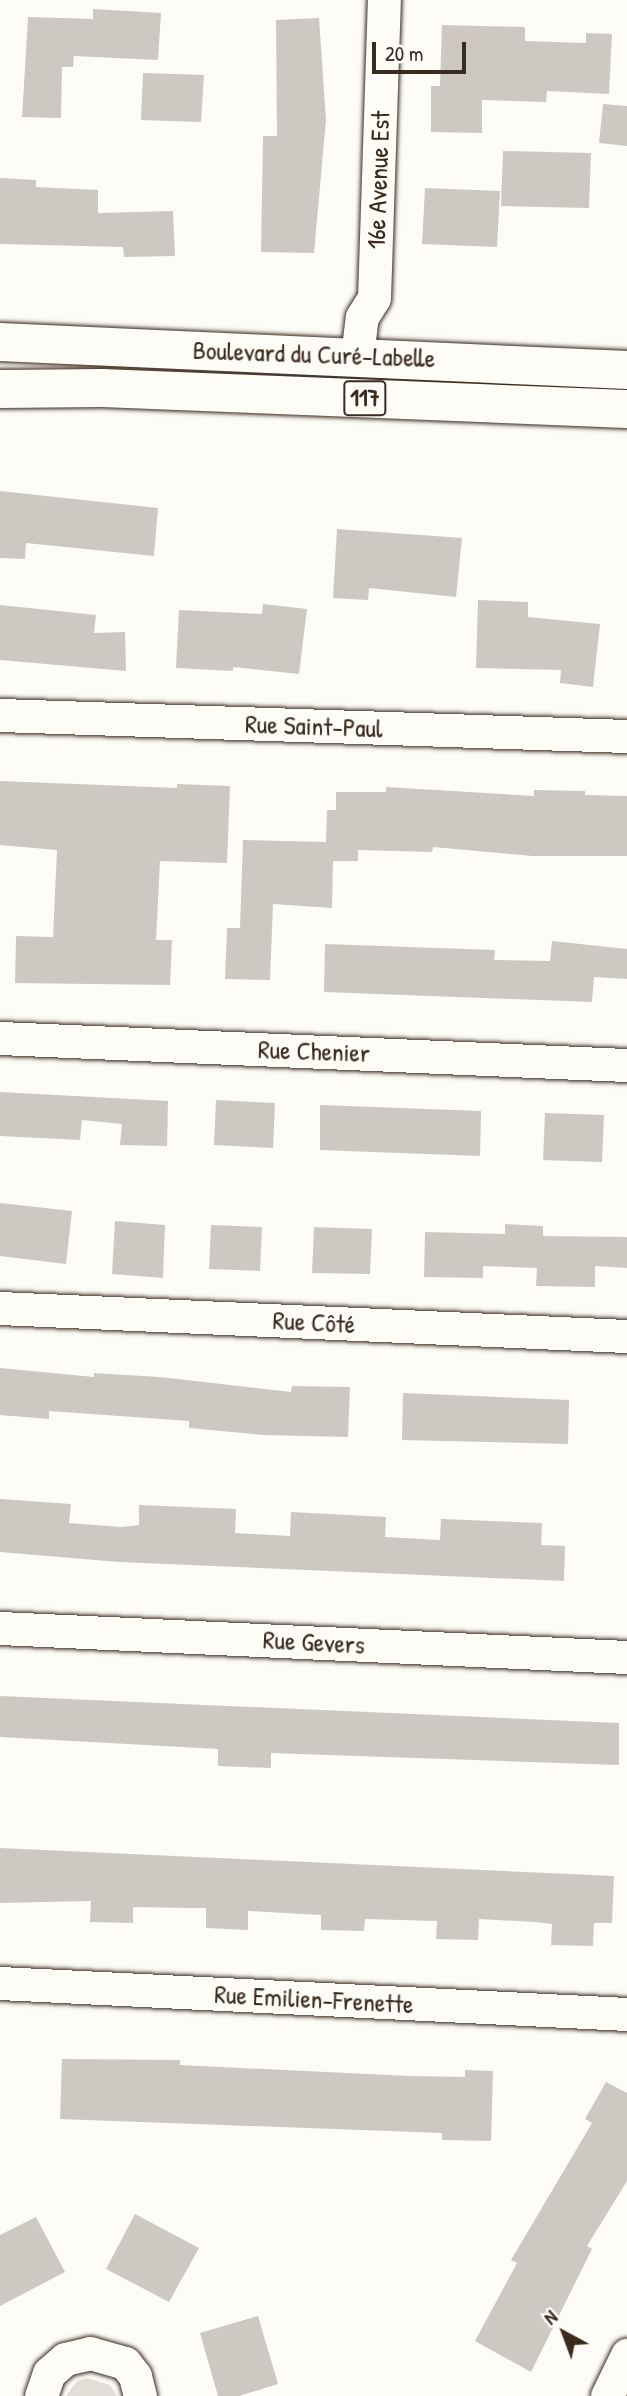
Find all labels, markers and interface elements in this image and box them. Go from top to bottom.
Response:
scale bar [375,28,470,72]
text: 20 m [385,39,423,68]
street label: 16e Avenue Est [360,110,396,250]
street label: Boulevard du Curé-Labelle [192,334,436,374]
road number: 117 [342,377,388,418]
street label: Rue Saint-Paul [245,708,383,744]
street label: Rue Chenier [257,1033,371,1069]
street label: Rue Côté [272,1304,356,1340]
street label: Rue Gevers [262,1624,366,1660]
street label: Rue Emilien-Frenette [214,1978,414,2020]
north arrow [529,2298,599,2368]
text: N [538,2304,563,2330]

